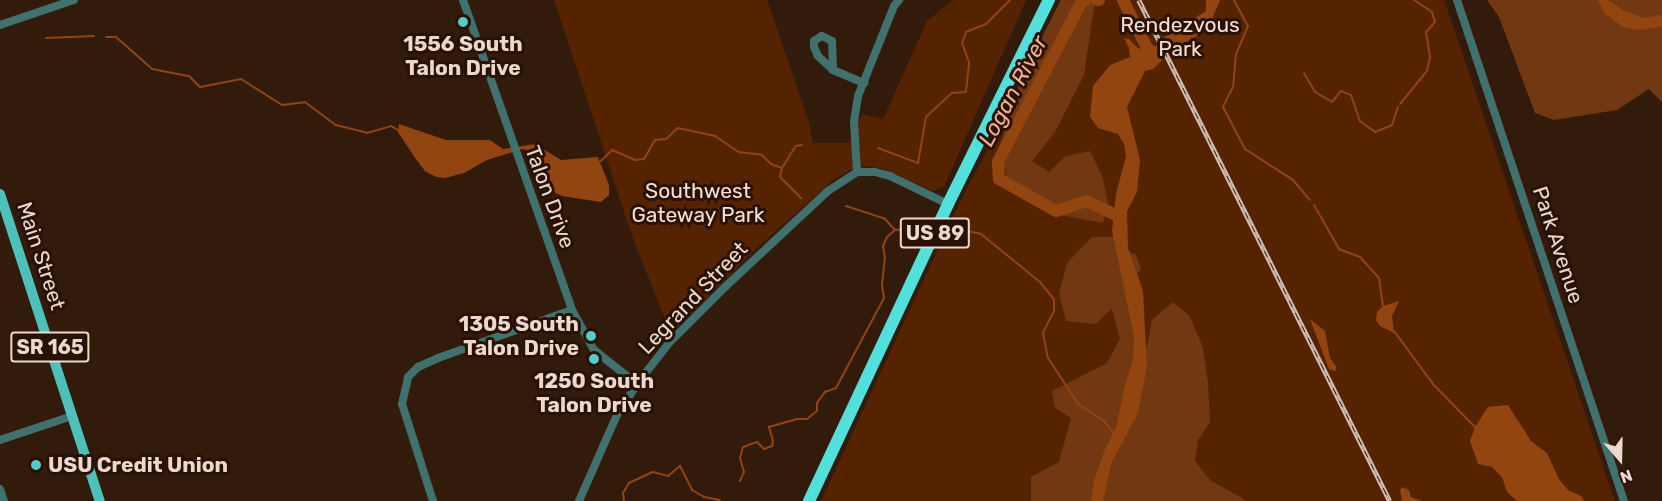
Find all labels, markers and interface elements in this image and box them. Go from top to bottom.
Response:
park label: Rendezvous Park [1120,12,1240,62]
marker: 1556 South Talon Drive [456,15,470,29]
place label: 1556 South Talon Drive [403,31,523,81]
water label: Logan River [973,31,1053,151]
street label: Talon Drive [520,142,580,252]
park label: Southwest Gateway Park [631,178,765,228]
street label: Park Avenue [1527,183,1589,307]
street label: Main Street [12,199,70,313]
road number: US 89 [899,216,971,250]
street label: Legrand Street [633,237,753,359]
place label: 1305 South Talon Drive [459,311,579,361]
marker: 1305 South Talon Drive [584,329,598,343]
road number: SR 165 [10,330,90,364]
marker: 1250 South Talon Drive [587,352,601,366]
place label: 1250 South Talon Drive [534,368,654,418]
north arrow [1590,429,1650,489]
place label: USU Credit Union [48,452,228,478]
marker: USU Credit Union [29,458,43,472]
text: N [1618,465,1635,487]

